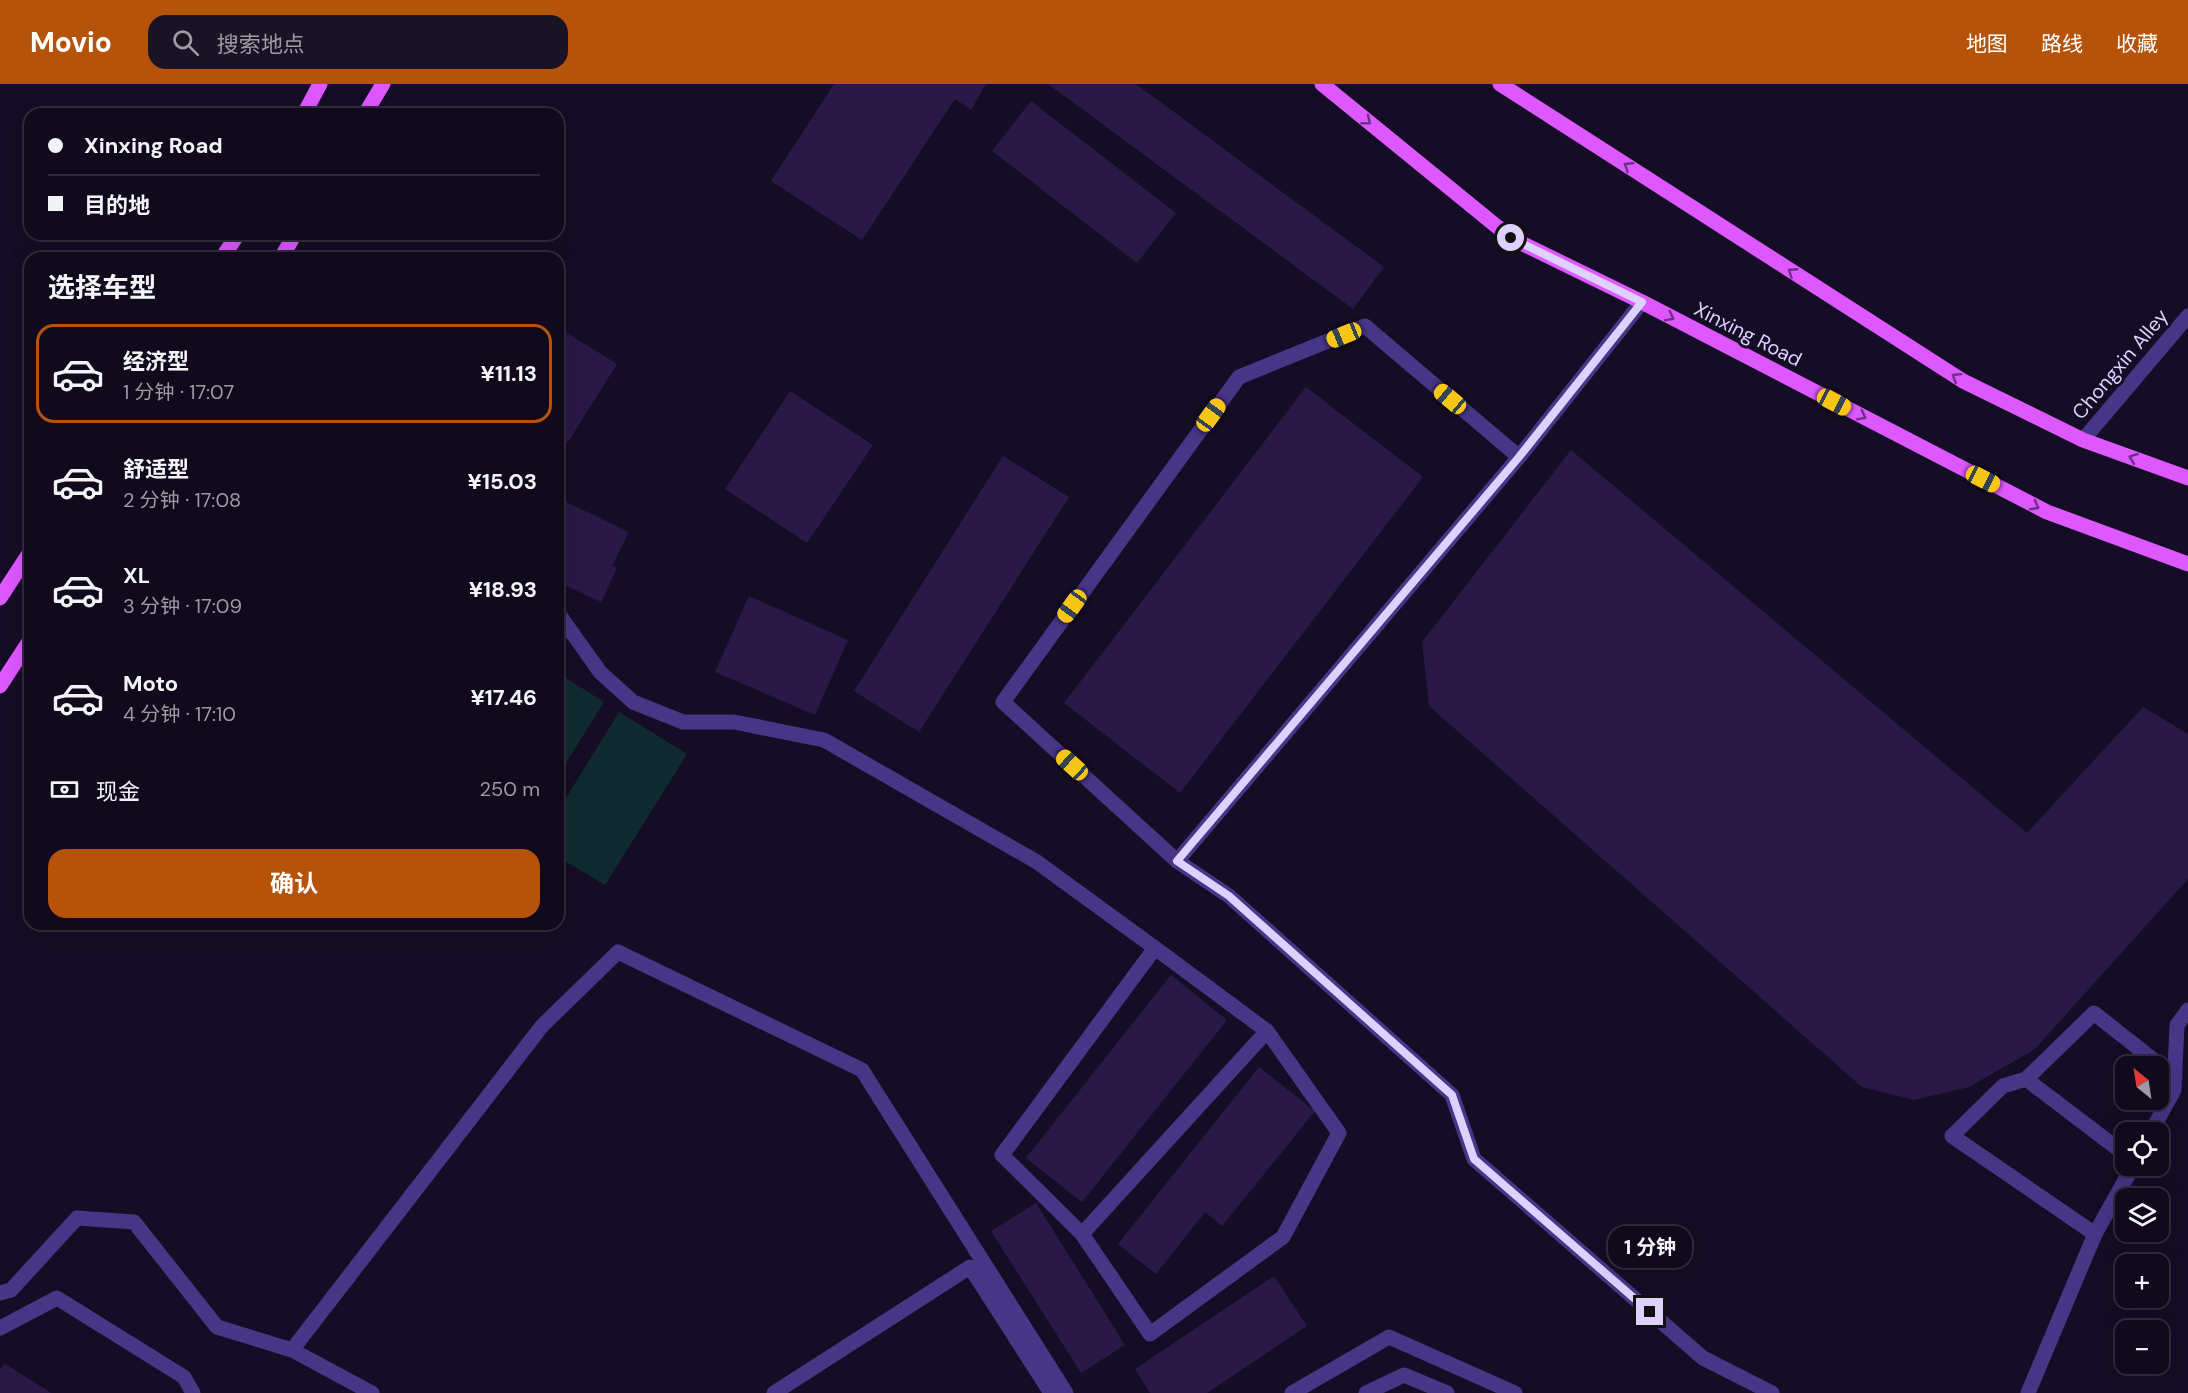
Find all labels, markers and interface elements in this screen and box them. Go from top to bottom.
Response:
search box [148,15,568,69]
text: Movio [30,24,112,61]
icon: search [169,26,202,59]
text: 搜索地点 [217,30,305,59]
text: 地图 [1966,30,2008,58]
text: 路线 [2041,30,2083,58]
text: 收藏 [2116,30,2158,58]
one-way arrow [1360,114,1371,125]
text: Xinxing Road [84,131,223,160]
one-way arrow [1624,162,1635,173]
text: 目的地 [84,191,150,220]
route start [1497,224,1524,251]
one-way arrow [1788,267,1798,279]
text: 选择车型 [48,270,156,305]
street label: Xinxing Road [1690,296,1806,372]
street label: Chongxin Alley [2066,303,2174,425]
one-way arrow [1664,310,1674,321]
car [1324,320,1364,350]
icon: car [51,347,105,401]
text: 经济型 [123,347,189,376]
text: ¥11.13 [481,359,537,388]
one-way arrow [1952,372,1962,384]
text: 1 分钟 · 17:07 [123,379,234,405]
car [1430,381,1470,417]
car [1814,386,1854,418]
car [1193,395,1229,435]
one-way arrow [1856,409,1867,421]
one-way arrow [2128,453,2139,465]
icon: car [51,455,105,509]
text: 舒适型 [123,455,189,484]
car [1963,463,2003,495]
text: ¥15.03 [468,467,537,496]
text: 2 分钟 · 17:08 [123,487,241,513]
one-way arrow [2029,499,2039,510]
text: XL [123,561,150,590]
icon: car [51,563,105,617]
text: ¥18.93 [469,575,537,604]
car [1054,586,1090,626]
text: 3 分钟 · 17:09 [123,593,242,619]
text: Moto [123,669,178,698]
icon: car [51,671,105,725]
text: ¥17.46 [470,683,537,712]
text: 4 分钟 · 17:10 [123,701,236,727]
car [1053,746,1091,784]
icon: cash [48,773,81,806]
text: 250 m [479,776,540,802]
text: 现金 [96,777,140,806]
button: 确认 [48,849,540,918]
north arrow [2115,1056,2169,1110]
map controls [2115,1056,2169,1374]
button: locate [2115,1122,2169,1176]
button: layers [2115,1188,2169,1242]
callout: 1 分钟 [1608,1225,1692,1267]
text: 1 分钟 [1624,1234,1676,1260]
button: + [2115,1254,2169,1308]
route end [1636,1298,1663,1325]
button: − [2115,1320,2169,1374]

